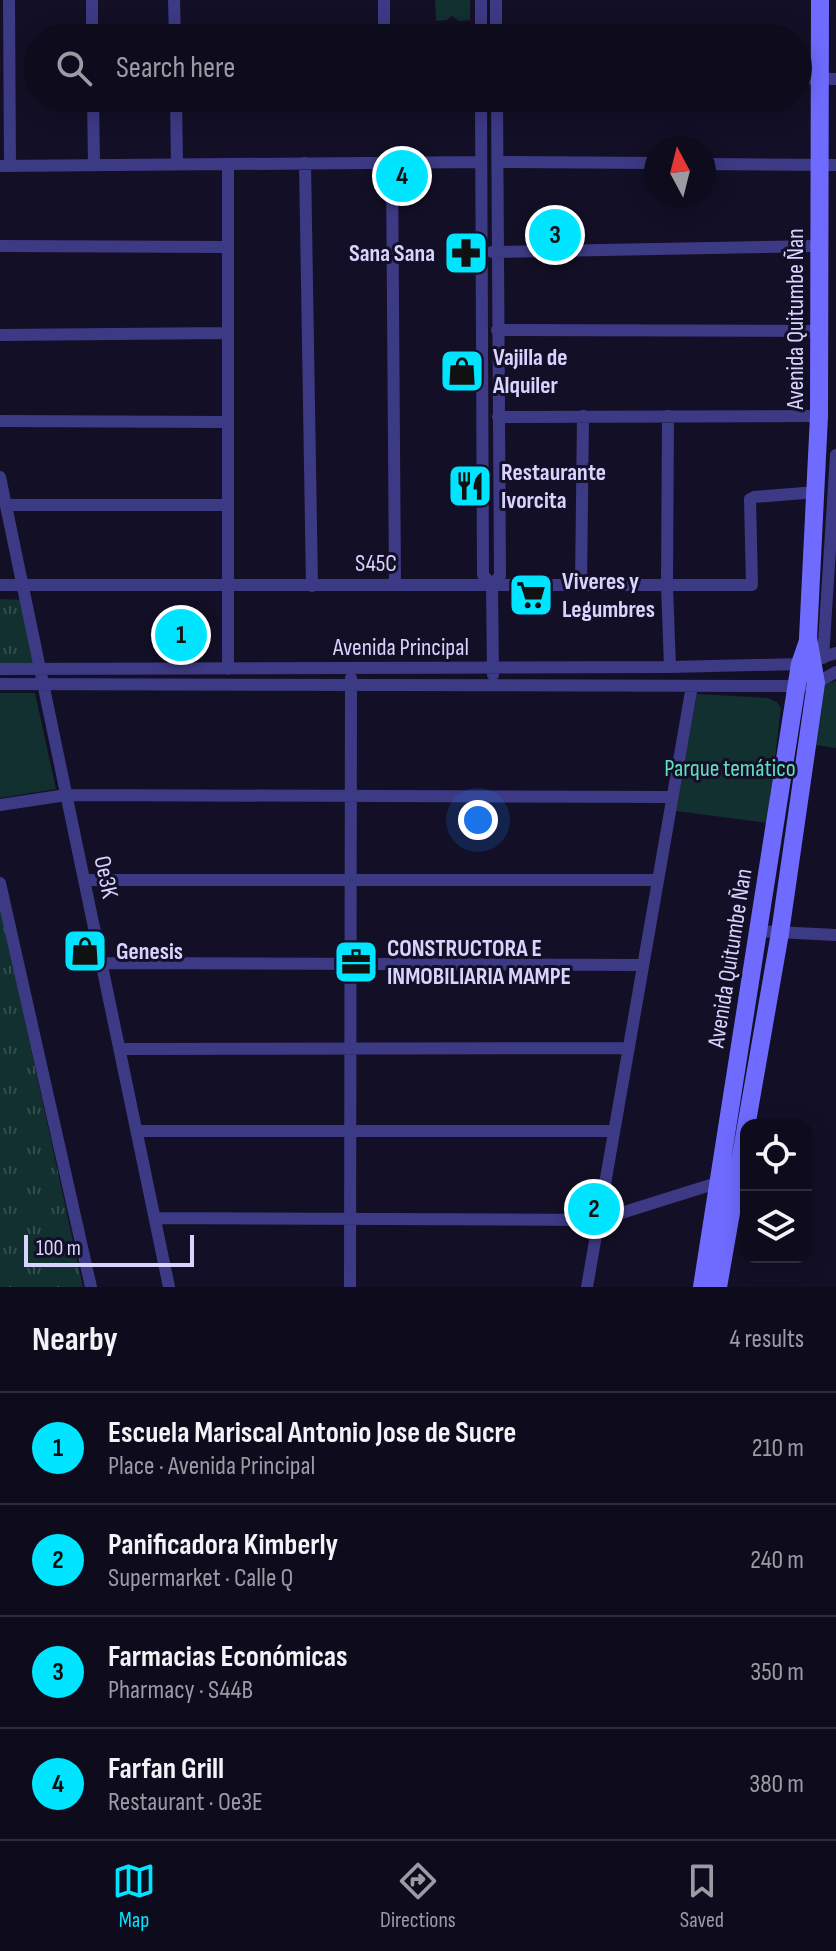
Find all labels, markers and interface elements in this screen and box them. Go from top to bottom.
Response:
search box [24,24,812,112]
icon: search [52,46,96,90]
text: Search here [116,50,235,86]
north arrow [644,136,716,208]
pin: 4 [376,146,428,206]
pin: 3 [529,205,581,265]
pharmacy icon: Sana Sana [442,229,490,277]
street label: Avenida Quitumbe Ñan [781,229,810,410]
place label: Sana Sana [349,239,435,268]
place label: Vajilla de Alquiler [492,343,567,400]
shop icon: Vajilla de Alquiler [438,347,486,395]
place label: Restaurante Ivorcita [501,458,606,515]
restaurant icon: Restaurante Ivorcita [446,462,494,510]
street label: S45C [355,549,397,578]
place label: Viveres y Legumbres [562,567,655,624]
supermarket icon: Viveres y Legumbres [507,571,555,619]
pin: 1 [155,605,207,665]
street label: Avenida Principal [332,633,469,662]
park label: Parque temático [664,754,796,783]
your location [458,800,498,840]
street label: Oe3K [87,853,125,901]
street label: Avenida Quitumbe Ñan [701,866,758,1051]
shop icon: Genesis [61,927,109,975]
place label: CONSTRUCTORA E INMOBILIARIA MAMPE [387,934,571,991]
place label: Genesis [116,937,183,966]
office icon: CONSTRUCTORA E INMOBILIARIA MAMPE [332,938,380,986]
map controls [740,1119,812,1263]
button: locate [740,1119,812,1191]
pin: 2 [568,1179,620,1239]
button: layers [740,1191,812,1263]
scale bar [24,1231,194,1267]
text: 100 m [36,1235,81,1262]
text: Nearby [32,1319,118,1360]
text: 4 results [729,1324,804,1355]
text: Escuela Mariscal Antonio Jose de Sucre [108,1415,516,1451]
text: 1 [53,1433,63,1464]
text: 210 m [752,1433,804,1464]
text: Place · Avenida Principal [108,1451,315,1482]
text: Panificadora Kimberly [108,1527,338,1563]
text: 2 [52,1545,64,1576]
text: 240 m [750,1545,804,1576]
text: Supermarket · Calle Q [108,1563,293,1594]
text: Farmacias Económicas [108,1639,348,1675]
text: 3 [52,1657,64,1688]
text: 350 m [750,1657,804,1688]
text: Pharmacy · S44B [108,1675,253,1706]
text: Farfan Grill [108,1751,224,1787]
text: 4 [52,1769,64,1800]
text: 380 m [749,1769,804,1800]
text: Restaurant · Oe3E [108,1787,263,1818]
tab: Map [112,1859,156,1934]
tab: Directions [380,1859,456,1934]
tab: Saved [680,1859,724,1934]

